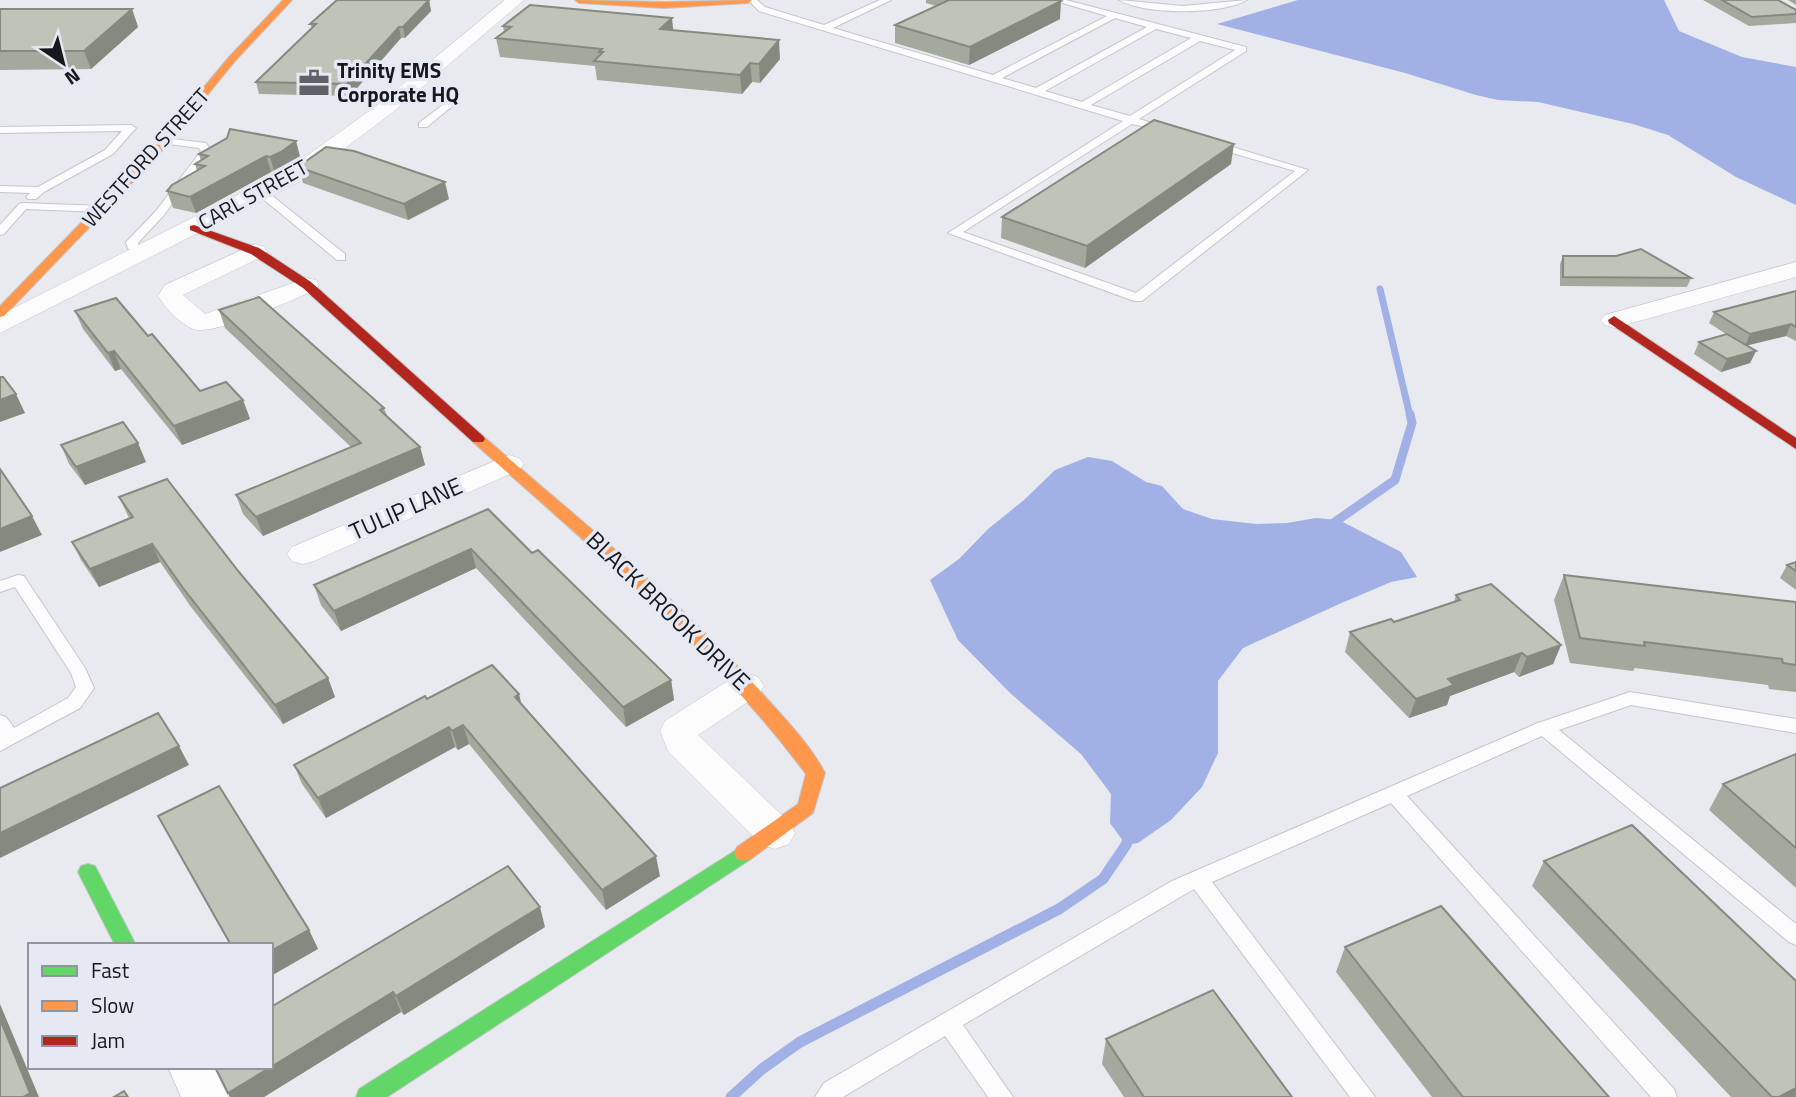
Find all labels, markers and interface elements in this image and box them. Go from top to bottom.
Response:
north arrow [28,28,98,98]
place label: Trinity EMS Corporate HQ [337,54,459,110]
text: N [59,62,87,93]
office icon: Trinity EMS Corporate HQ [297,66,331,100]
street label: WESTFORD STREET [74,80,217,234]
street label: CARL STREET [192,151,313,237]
street label: TULIP LANE [343,467,468,549]
street label: BLACK BROOK DRIVE [579,522,759,698]
legend [28,943,273,1069]
text: Fast [91,954,130,986]
text: Slow [91,989,134,1021]
text: Jam [91,1024,125,1056]

